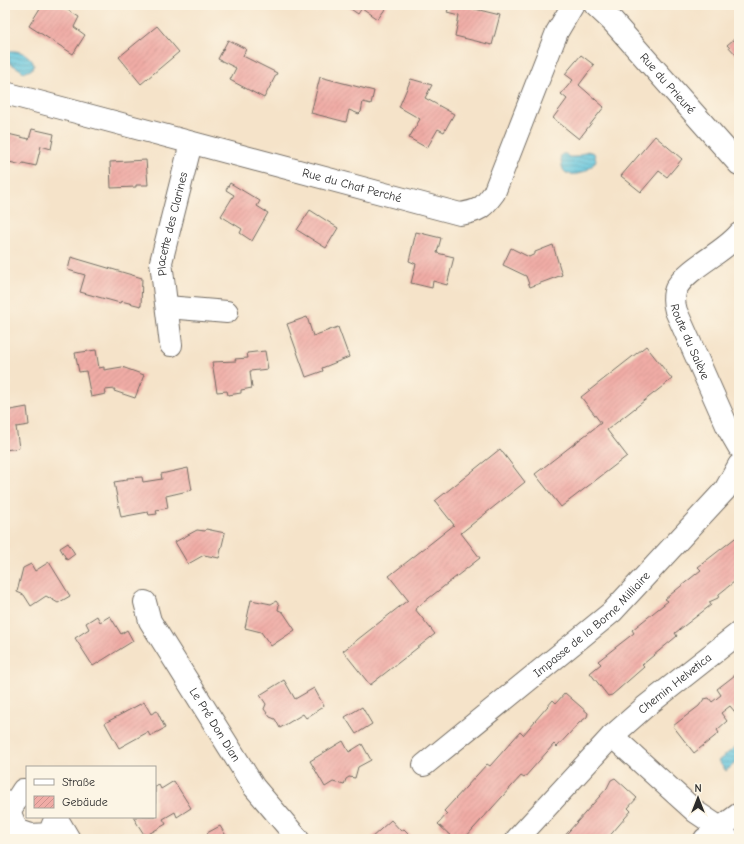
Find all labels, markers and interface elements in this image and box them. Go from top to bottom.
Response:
street label: Rue du Prieuré [637,50,698,117]
street label: Rue du Chat Perché [301,165,403,205]
street label: Placette des Clarines [154,170,190,277]
street label: Route du Salève [668,303,713,382]
street label: Impasse de la Borne Milliaire [530,569,653,680]
street label: Chemin Helvetica [635,650,714,717]
street label: Le Pré Don Dian [187,685,243,764]
legend [26,766,156,818]
text: Straße [62,775,95,789]
north arrow [678,778,718,818]
text: N [694,782,702,795]
text: Gebäude [62,795,108,809]

